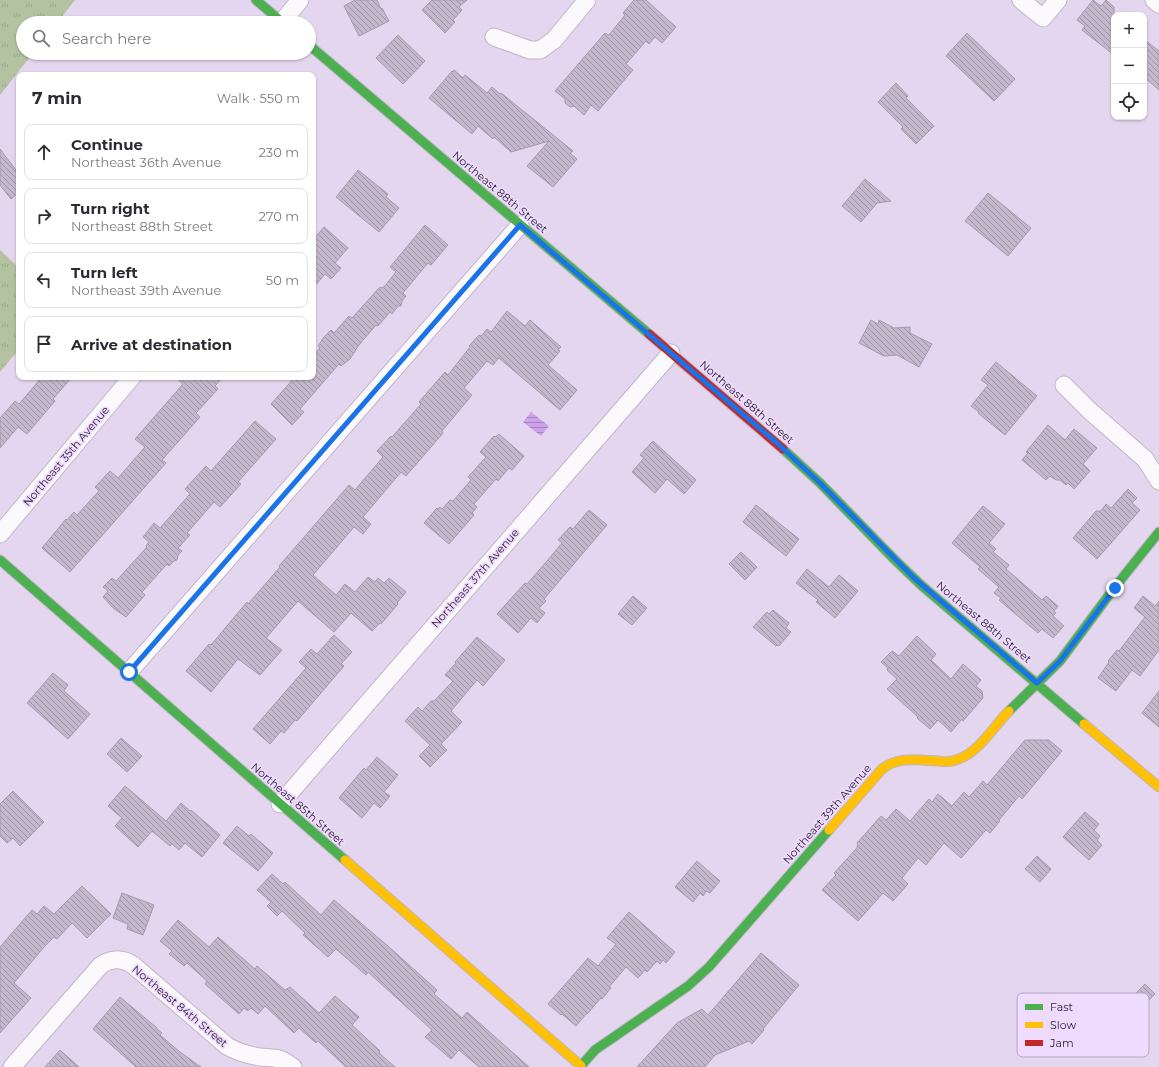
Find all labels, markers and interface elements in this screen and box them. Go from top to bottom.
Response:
map controls [1111,12,1147,120]
button: + [1111,12,1147,48]
search box [16,16,316,60]
icon: search [30,27,52,49]
text: Search here [62,29,151,48]
button: − [1111,48,1147,84]
button: locate [1111,84,1147,120]
text: 7 min [32,88,82,108]
text: Walk · 550 m [217,90,300,106]
text: Continue [71,135,143,154]
icon: ahead [33,141,55,163]
text: 230 m [258,144,299,160]
street label: Northeast 88th Street [450,148,551,236]
text: Northeast 36th Avenue [71,154,221,170]
text: Turn right [71,199,150,218]
icon: right [33,205,55,227]
text: 270 m [258,208,299,224]
text: Northeast 88th Street [71,218,213,234]
text: Turn left [71,263,138,282]
icon: left [33,269,55,291]
text: 50 m [266,272,299,288]
text: Northeast 39th Avenue [71,282,221,298]
icon: arrive [33,333,55,355]
text: Arrive at destination [71,335,232,354]
street label: Northeast 88th Street [697,357,797,447]
street label: Northeast 35th Avenue [20,403,112,509]
street label: Northeast 37th Avenue [428,525,522,630]
street label: Northeast 88th Street [934,578,1035,666]
route end [1106,579,1124,597]
route start [120,663,138,681]
street label: Northeast 85th Street [248,760,348,849]
street label: Northeast 39th Avenue [780,761,874,867]
street label: Northeast 84th Street [129,962,231,1050]
legend [1017,993,1149,1057]
text: Fast [1050,1000,1074,1014]
text: Slow [1050,1018,1076,1032]
text: Jam [1049,1036,1074,1050]

